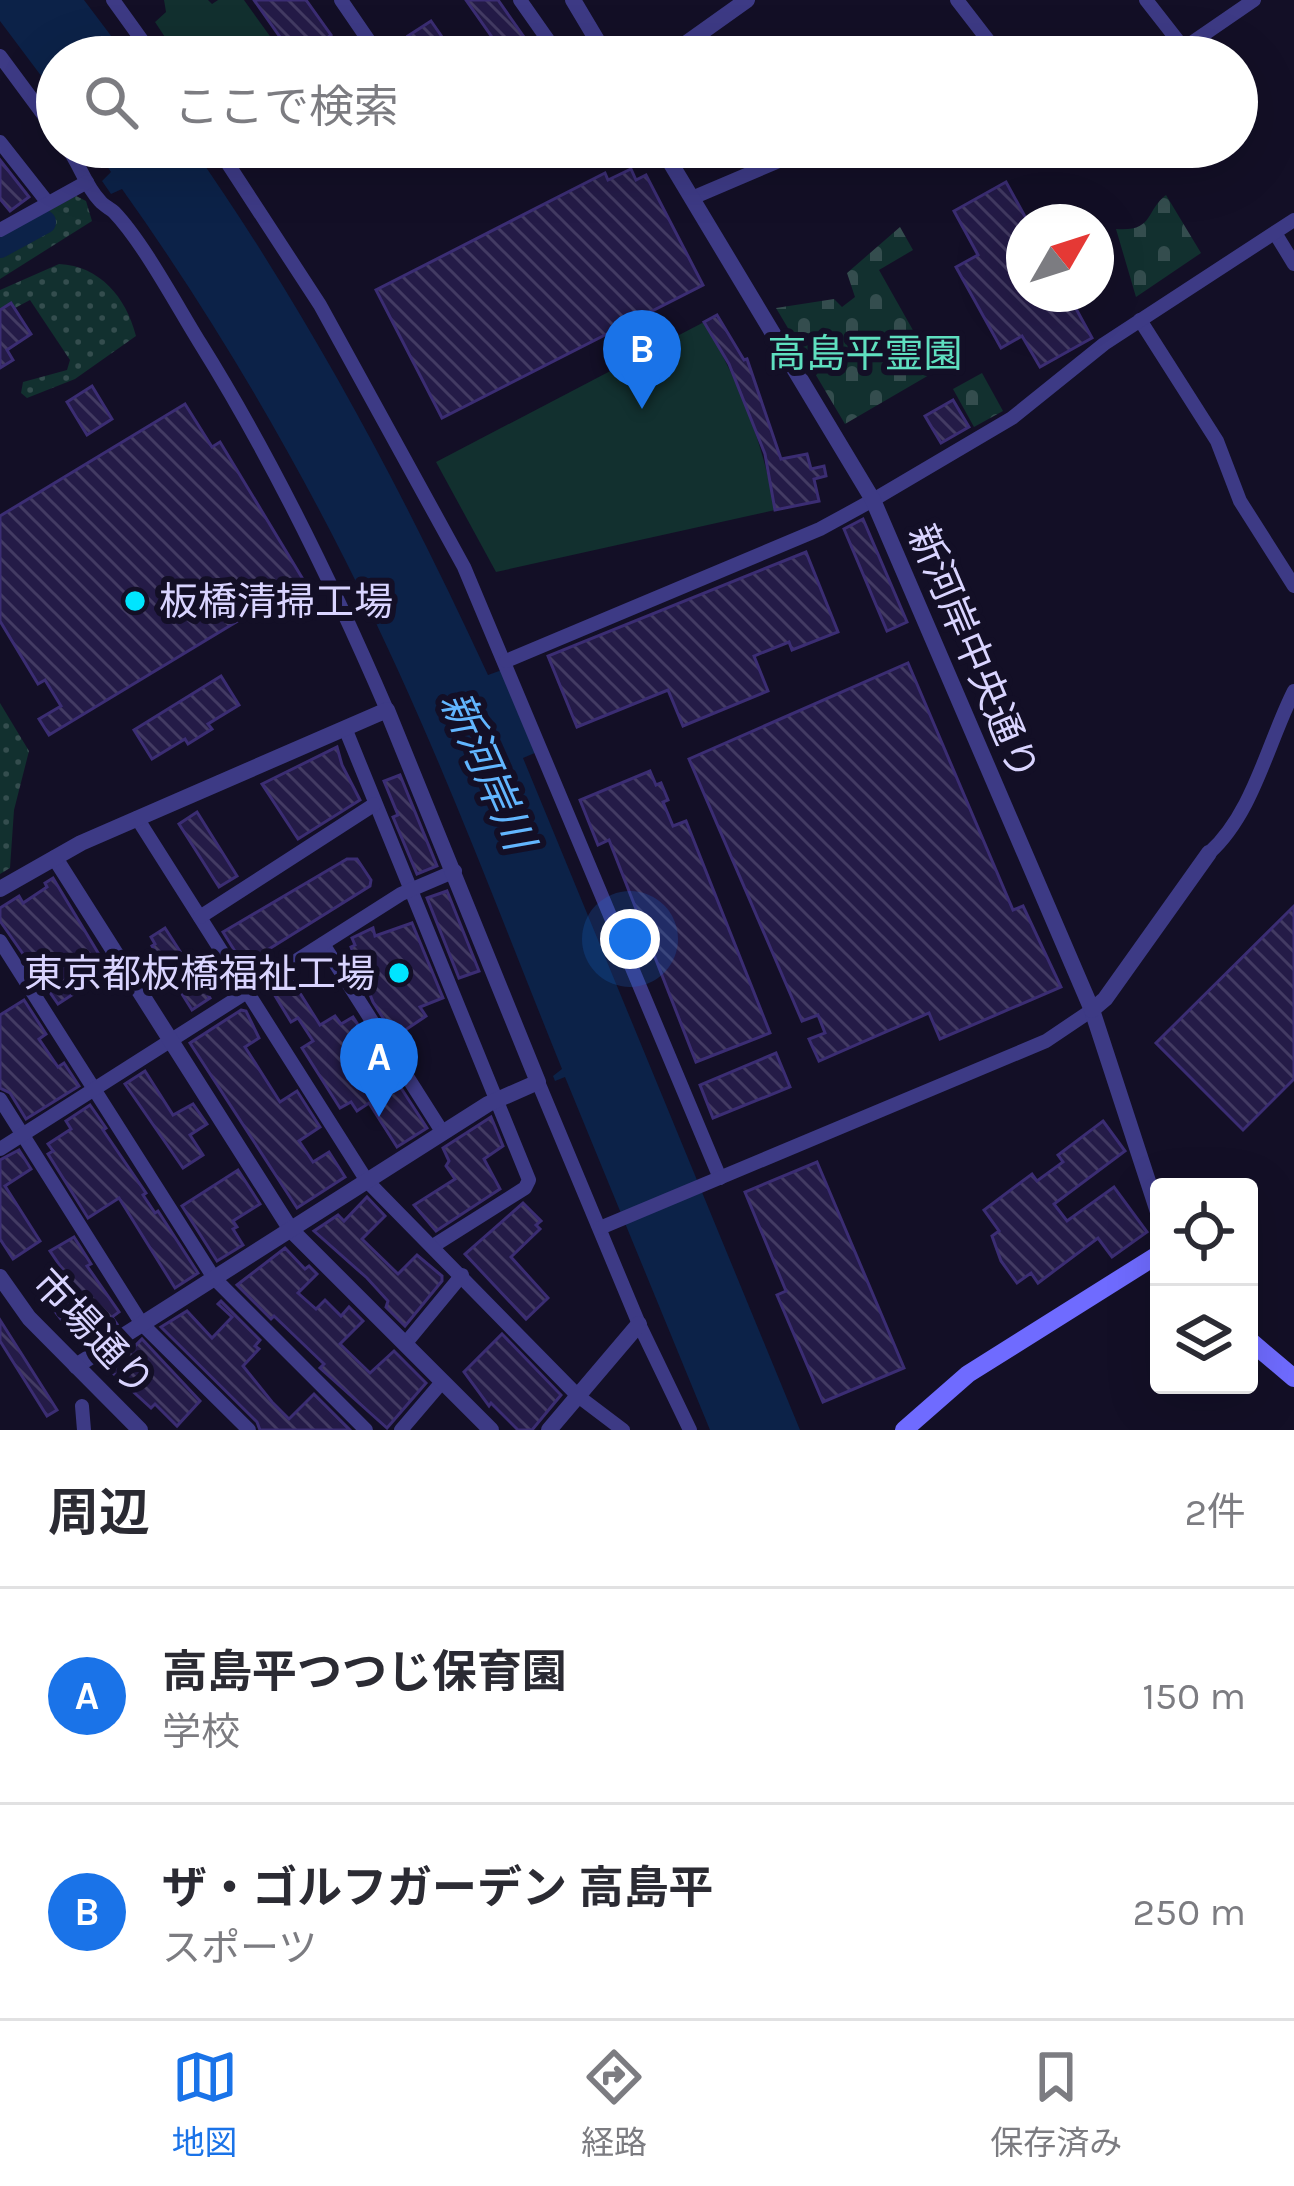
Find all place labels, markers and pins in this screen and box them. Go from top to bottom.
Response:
pin: B [603,310,681,409]
place label: 板橋清掃工場 [159,579,393,625]
marker: 板橋清掃工場 [122,588,148,614]
place label: 東京都板橋福祉工場 [24,951,375,997]
marker: 東京都板橋福祉工場 [386,960,412,986]
pin: A [340,1018,418,1117]

